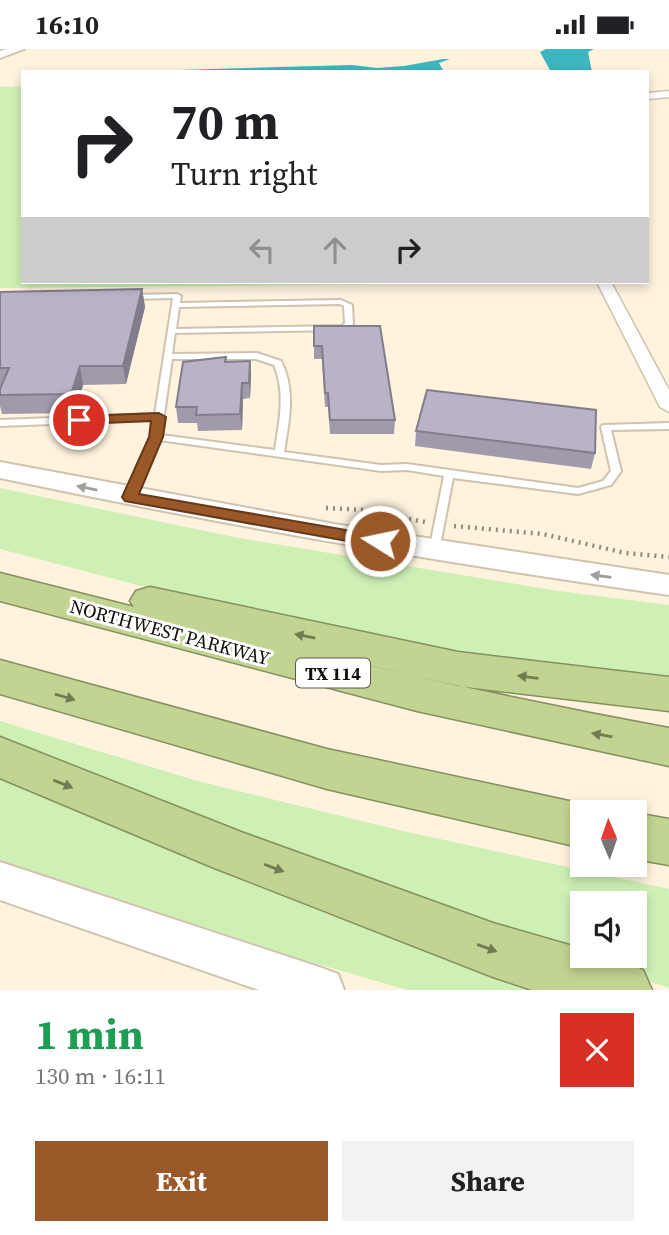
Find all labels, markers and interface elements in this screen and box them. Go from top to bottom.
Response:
text: 16:10 [35,7,99,43]
text: 70 m [171,88,279,155]
icon: right [56,98,147,189]
text: Turn right [171,152,317,196]
icon: left [243,231,281,269]
icon: ahead [316,231,354,269]
icon: right [389,231,427,269]
pin [49,390,109,450]
icon: arrive [60,401,98,439]
one-way arrow [76,483,98,494]
position arrow [343,504,417,578]
one-way arrow [590,570,612,581]
street label: NORTHWEST PARKWAY [67,593,273,671]
one-way arrow [294,630,316,641]
road number: TX 114 [296,659,370,687]
one-way arrow [517,671,539,682]
one-way arrow [54,692,76,703]
one-way arrow [591,729,613,740]
one-way arrow [52,778,73,789]
north arrow [570,800,648,877]
map controls [570,800,647,968]
one-way arrow [264,862,285,873]
button: sound [570,891,647,968]
one-way arrow [477,943,498,954]
text: 1 min [35,1005,144,1063]
button: close [560,1013,634,1087]
text: 130 m · 16:11 [35,1060,166,1092]
button: Exit [35,1141,328,1221]
button: Share [342,1141,634,1221]

